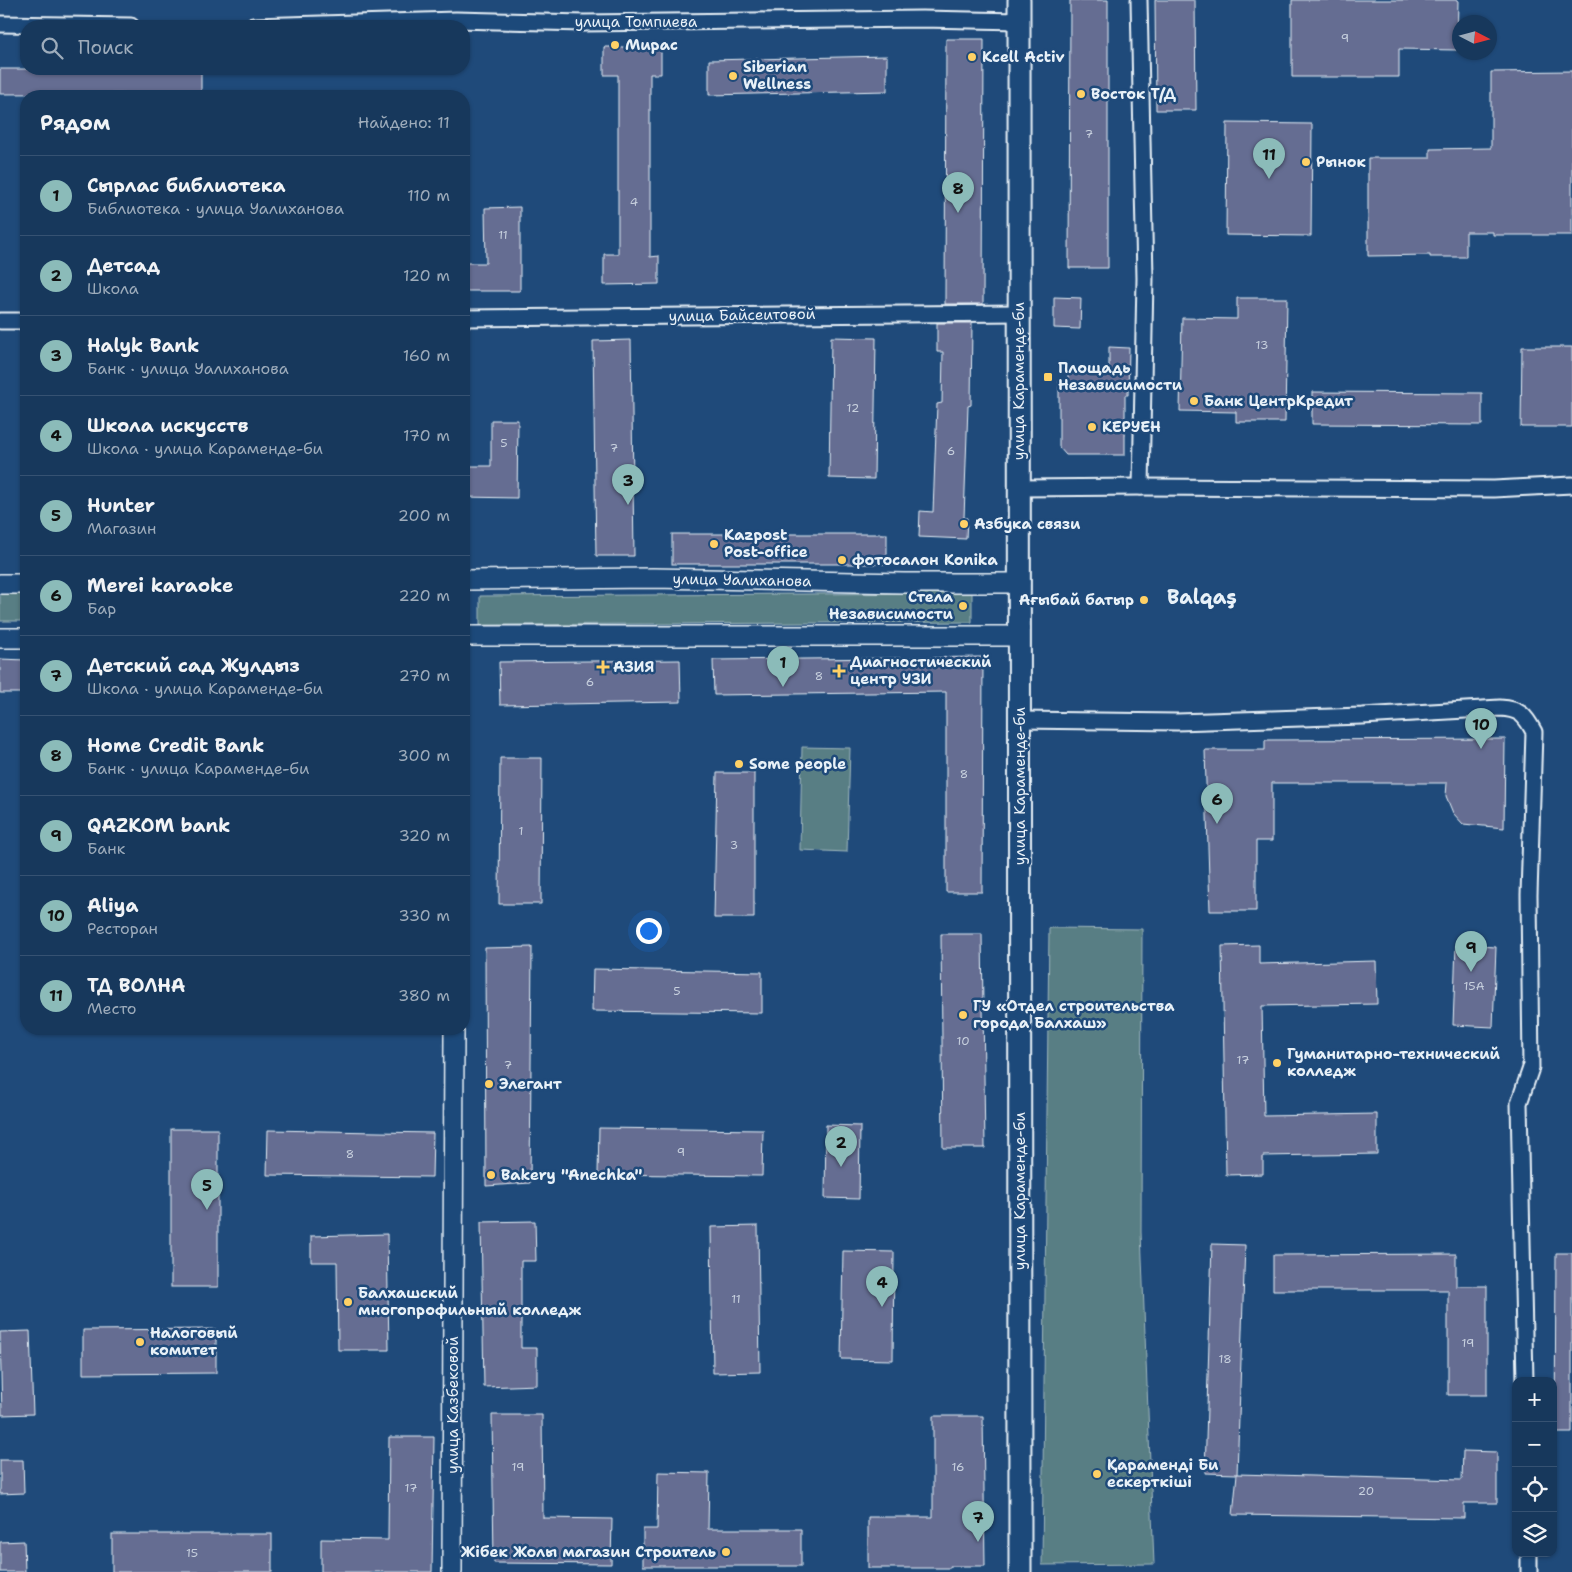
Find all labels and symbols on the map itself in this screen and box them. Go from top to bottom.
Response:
street label: улица Томпиева [575,12,698,32]
north arrow [1452,15,1497,60]
house number: 9 [1341,30,1349,46]
place label: Мирас [625,35,678,55]
marker: Мирас [609,39,621,51]
place label: Kcell Activ [982,47,1065,67]
marker: Kcell Activ [966,51,978,63]
place label: Siberian Wellness [743,57,811,94]
marker: Siberian Wellness [727,70,739,82]
place label: Восток Т/Д [1091,84,1177,104]
marker: Восток Т/Д [1075,88,1087,100]
house number: 7 [1085,126,1093,142]
pin: 11 [1253,138,1285,179]
place label: Рынок [1316,152,1367,172]
marker: Рынок [1300,156,1312,168]
pin: 8 [942,172,974,213]
house number: 4 [630,194,638,210]
house number: 11 [498,227,508,243]
street label: улица Караменде-би [1009,302,1029,460]
street label: улица Байсеитовой [668,304,816,326]
house number: 13 [1256,337,1268,353]
place label: Площадь Независимости [1058,358,1183,395]
marker: Площадь Независимости [1042,371,1054,383]
place label: Банк ЦентрКредит [1204,391,1353,411]
marker: Банк ЦентрКредит [1188,395,1200,407]
house number: 12 [847,400,859,416]
place label: КЕРУЕН [1102,417,1161,437]
marker: КЕРУЕН [1086,421,1098,433]
house number: 5 [500,435,508,451]
house number: 7 [610,440,618,456]
house number: 6 [947,443,955,459]
pin: 3 [612,464,644,505]
place label: Азбука связи [974,514,1081,534]
marker: Азбука связи [958,518,970,530]
place label: Kazpost Post-office [724,525,808,562]
marker: Kazpost Post-office [708,538,720,550]
place label: фотосалон Konika [852,550,998,570]
marker: фотосалон Konika [836,554,848,566]
street label: улица Уалиханова [672,569,812,591]
district label: Balqaş [1167,584,1237,610]
place label: Стела Независимости [829,587,954,624]
place label: Ағыбай батыр [1019,590,1134,610]
marker: Ағыбай батыр [1138,594,1150,606]
marker: Стела Независимости [957,600,969,612]
pin: 1 [767,646,799,687]
place label: Диагностический центр УЗИ [850,652,992,689]
place label: АЗИЯ [613,657,654,677]
marker: АЗИЯ [597,661,609,673]
marker: Диагностический центр УЗИ [832,664,846,678]
house number: 8 [815,668,823,684]
house number: 6 [586,674,594,690]
street label: улица Караменде-би [1010,707,1030,865]
pin: 10 [1465,708,1497,749]
place label: Some people [749,754,846,774]
marker: Some people [733,758,745,770]
house number: 8 [960,766,968,782]
pin: 6 [1201,783,1233,824]
house number: 1 [518,823,524,839]
house number: 3 [730,837,738,853]
your location [636,918,662,944]
pin: 9 [1455,931,1487,972]
house number: 15А [1464,978,1485,994]
house number: 5 [673,983,681,999]
place label: ГУ «Отдел строительства города Балхаш» [973,996,1175,1033]
marker: ГУ «Отдел строительства города Балхаш» [957,1009,969,1021]
house number: 10 [956,1033,970,1049]
place label: Гуманитарно-технический колледж [1287,1044,1501,1081]
house number: 17 [1237,1052,1249,1068]
house number: 7 [504,1057,512,1073]
marker: Гуманитарно-технический колледж [1271,1057,1283,1069]
place label: Элегант [499,1074,562,1094]
marker: Элегант [483,1078,495,1090]
street label: улица Караменде-би [1010,1112,1030,1270]
pin: 2 [825,1126,857,1167]
house number: 9 [677,1144,685,1160]
house number: 8 [346,1146,354,1162]
place label: Bakery "Anechka" [501,1165,642,1185]
pin: 5 [191,1169,223,1210]
marker: Bakery "Anechka" [485,1169,497,1181]
pin: 4 [866,1266,898,1307]
place label: Балхашский многопрофильный колледж [358,1283,582,1320]
house number: 11 [731,1291,741,1307]
marker: Балхашский многопрофильный колледж [342,1296,354,1308]
place label: Налоговый комитет [150,1323,238,1360]
house number: 19 [1462,1335,1474,1351]
marker: Налоговый комитет [134,1336,146,1348]
street label: улица Казбековой [443,1336,463,1474]
house number: 18 [1218,1351,1232,1367]
place label: Қараменді Би ескерткіші [1107,1455,1219,1492]
house number: 19 [512,1459,524,1475]
house number: 16 [951,1459,965,1475]
marker: Қараменді Би ескерткіші [1091,1468,1103,1480]
house number: 17 [405,1480,417,1496]
house number: 20 [1358,1483,1374,1499]
pin: 7 [962,1501,994,1542]
place label: Жібек Жолы магазин Строитель [461,1542,716,1562]
house number: 15 [186,1545,198,1561]
marker: Жібек Жолы магазин Строитель [720,1546,732,1558]

